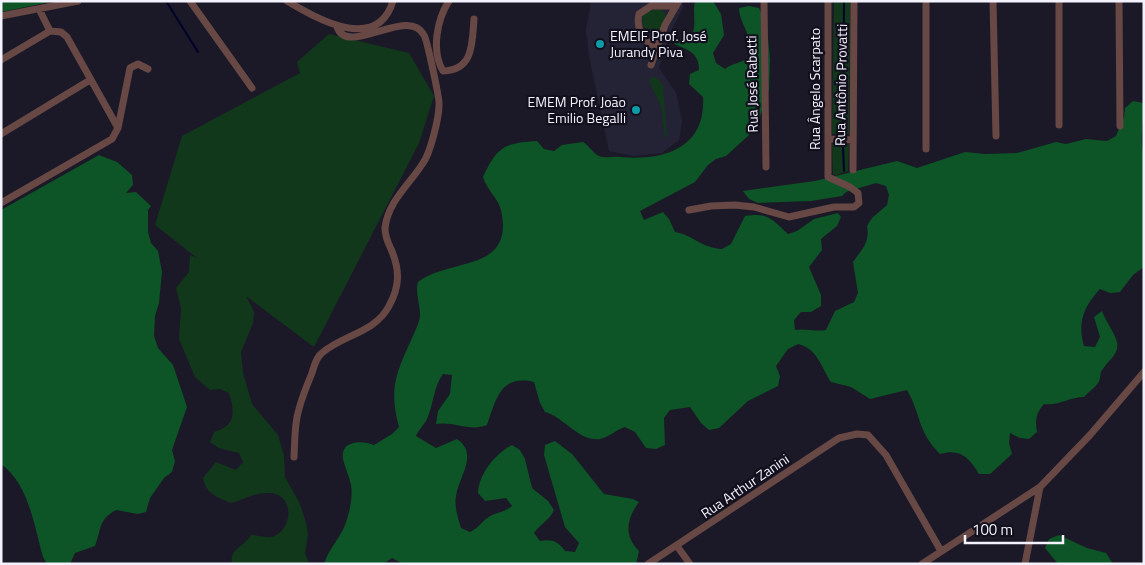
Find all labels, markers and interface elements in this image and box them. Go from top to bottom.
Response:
street label: Rua Antônio Provatti [829,24,852,146]
place label: EMEIF Prof. José Jurandy Piva [610,25,707,62]
street label: Rua Ângelo Scarpato [804,28,825,150]
street label: Rua José Rabetti [740,35,763,133]
marker: EMEIF Prof. José Jurandy Piva [594,38,606,50]
place label: EMEM Prof. João Emilio Begalli [528,91,626,128]
marker: EMEM Prof. João Emilio Begalli [630,104,642,116]
street label: Rua Arthur Zanini [696,448,793,523]
scale bar [965,512,1062,544]
text: 100 m [972,518,1013,541]

